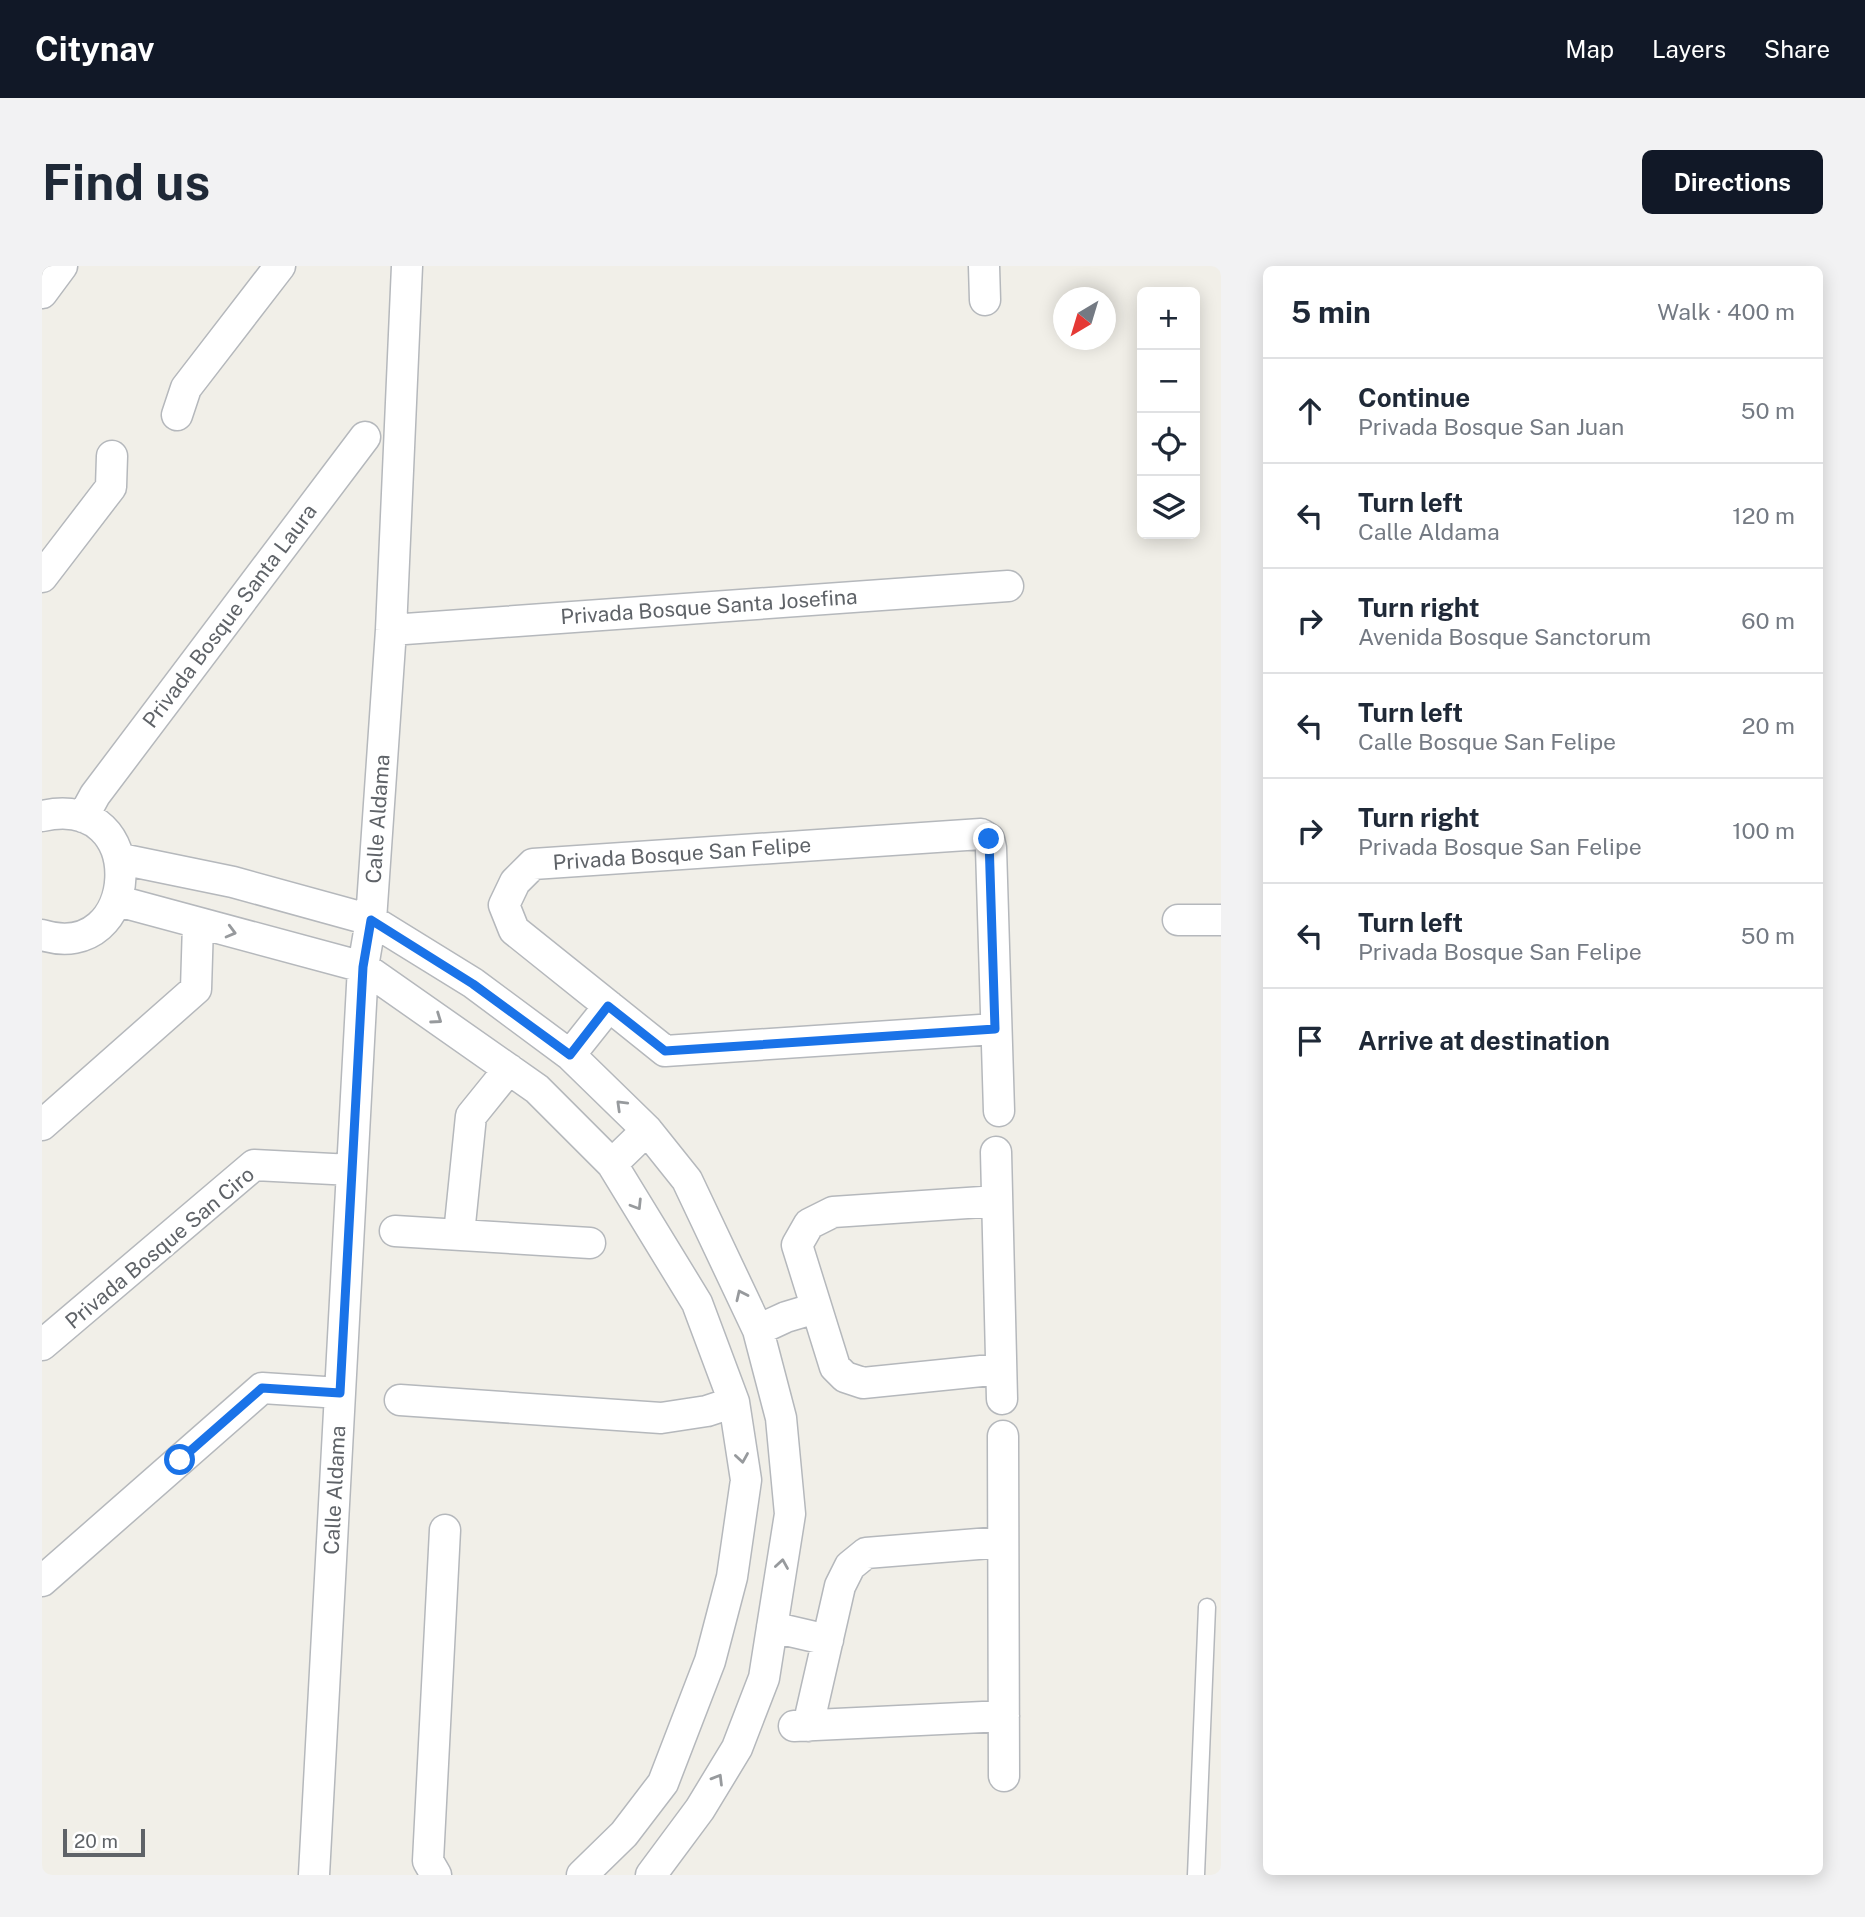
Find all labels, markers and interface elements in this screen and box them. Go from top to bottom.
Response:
text: Citynav [35,30,155,68]
text: Map [1565,35,1614,63]
text: Layers [1652,35,1726,63]
text: Share [1764,35,1830,63]
button: Directions [1642,150,1823,214]
text: Find us [42,153,210,211]
north arrow [1053,287,1116,350]
map controls [1137,287,1200,539]
button: + [1137,287,1200,350]
text: 5 min [1291,294,1371,330]
text: Walk · 400 m [1657,298,1795,325]
button: − [1137,350,1200,413]
text: Continue [1358,382,1470,413]
icon: ahead [1291,392,1329,430]
text: 50 m [1741,397,1795,424]
button: locate [1137,413,1200,476]
text: Privada Bosque San Juan [1358,413,1624,440]
button: layers [1137,476,1200,539]
text: Turn left [1358,487,1463,518]
icon: left [1291,497,1329,535]
street label: Privada Bosque Santa Laura [137,499,322,732]
text: 120 m [1732,502,1795,529]
text: Calle Aldama [1358,518,1500,545]
street label: Privada Bosque Santa Josefina [560,584,858,629]
text: Turn right [1358,592,1480,623]
icon: right [1291,602,1329,640]
text: 60 m [1741,607,1795,634]
text: Avenida Bosque Sanctorum [1358,623,1651,650]
text: Turn left [1358,697,1463,728]
icon: left [1291,707,1329,745]
text: 20 m [1742,712,1795,739]
text: Calle Bosque San Felipe [1358,728,1616,755]
street label: Calle Aldama [361,754,394,884]
text: Turn right [1358,802,1480,833]
icon: right [1291,812,1329,850]
text: 100 m [1732,817,1795,844]
route end [973,823,1004,854]
street label: Privada Bosque San Felipe [552,832,812,875]
text: Privada Bosque San Felipe [1358,833,1642,860]
text: Turn left [1358,907,1463,938]
icon: left [1291,917,1329,955]
text: 50 m [1741,922,1795,949]
one-way arrow [224,924,236,938]
text: Privada Bosque San Felipe [1358,938,1642,965]
one-way arrow [429,1011,442,1023]
icon: arrive [1291,1022,1329,1060]
text: Arrive at destination [1358,1025,1610,1056]
one-way arrow [616,1100,629,1113]
street label: Privada Bosque San Ciro [60,1161,259,1334]
one-way arrow [629,1198,642,1211]
one-way arrow [736,1290,750,1302]
street label: Calle Aldama [319,1425,350,1555]
route start [164,1444,195,1475]
one-way arrow [735,1452,750,1463]
one-way arrow [774,1558,789,1569]
one-way arrow [710,1774,723,1787]
scale bar [63,1826,145,1858]
text: 20 m [74,1830,118,1852]

